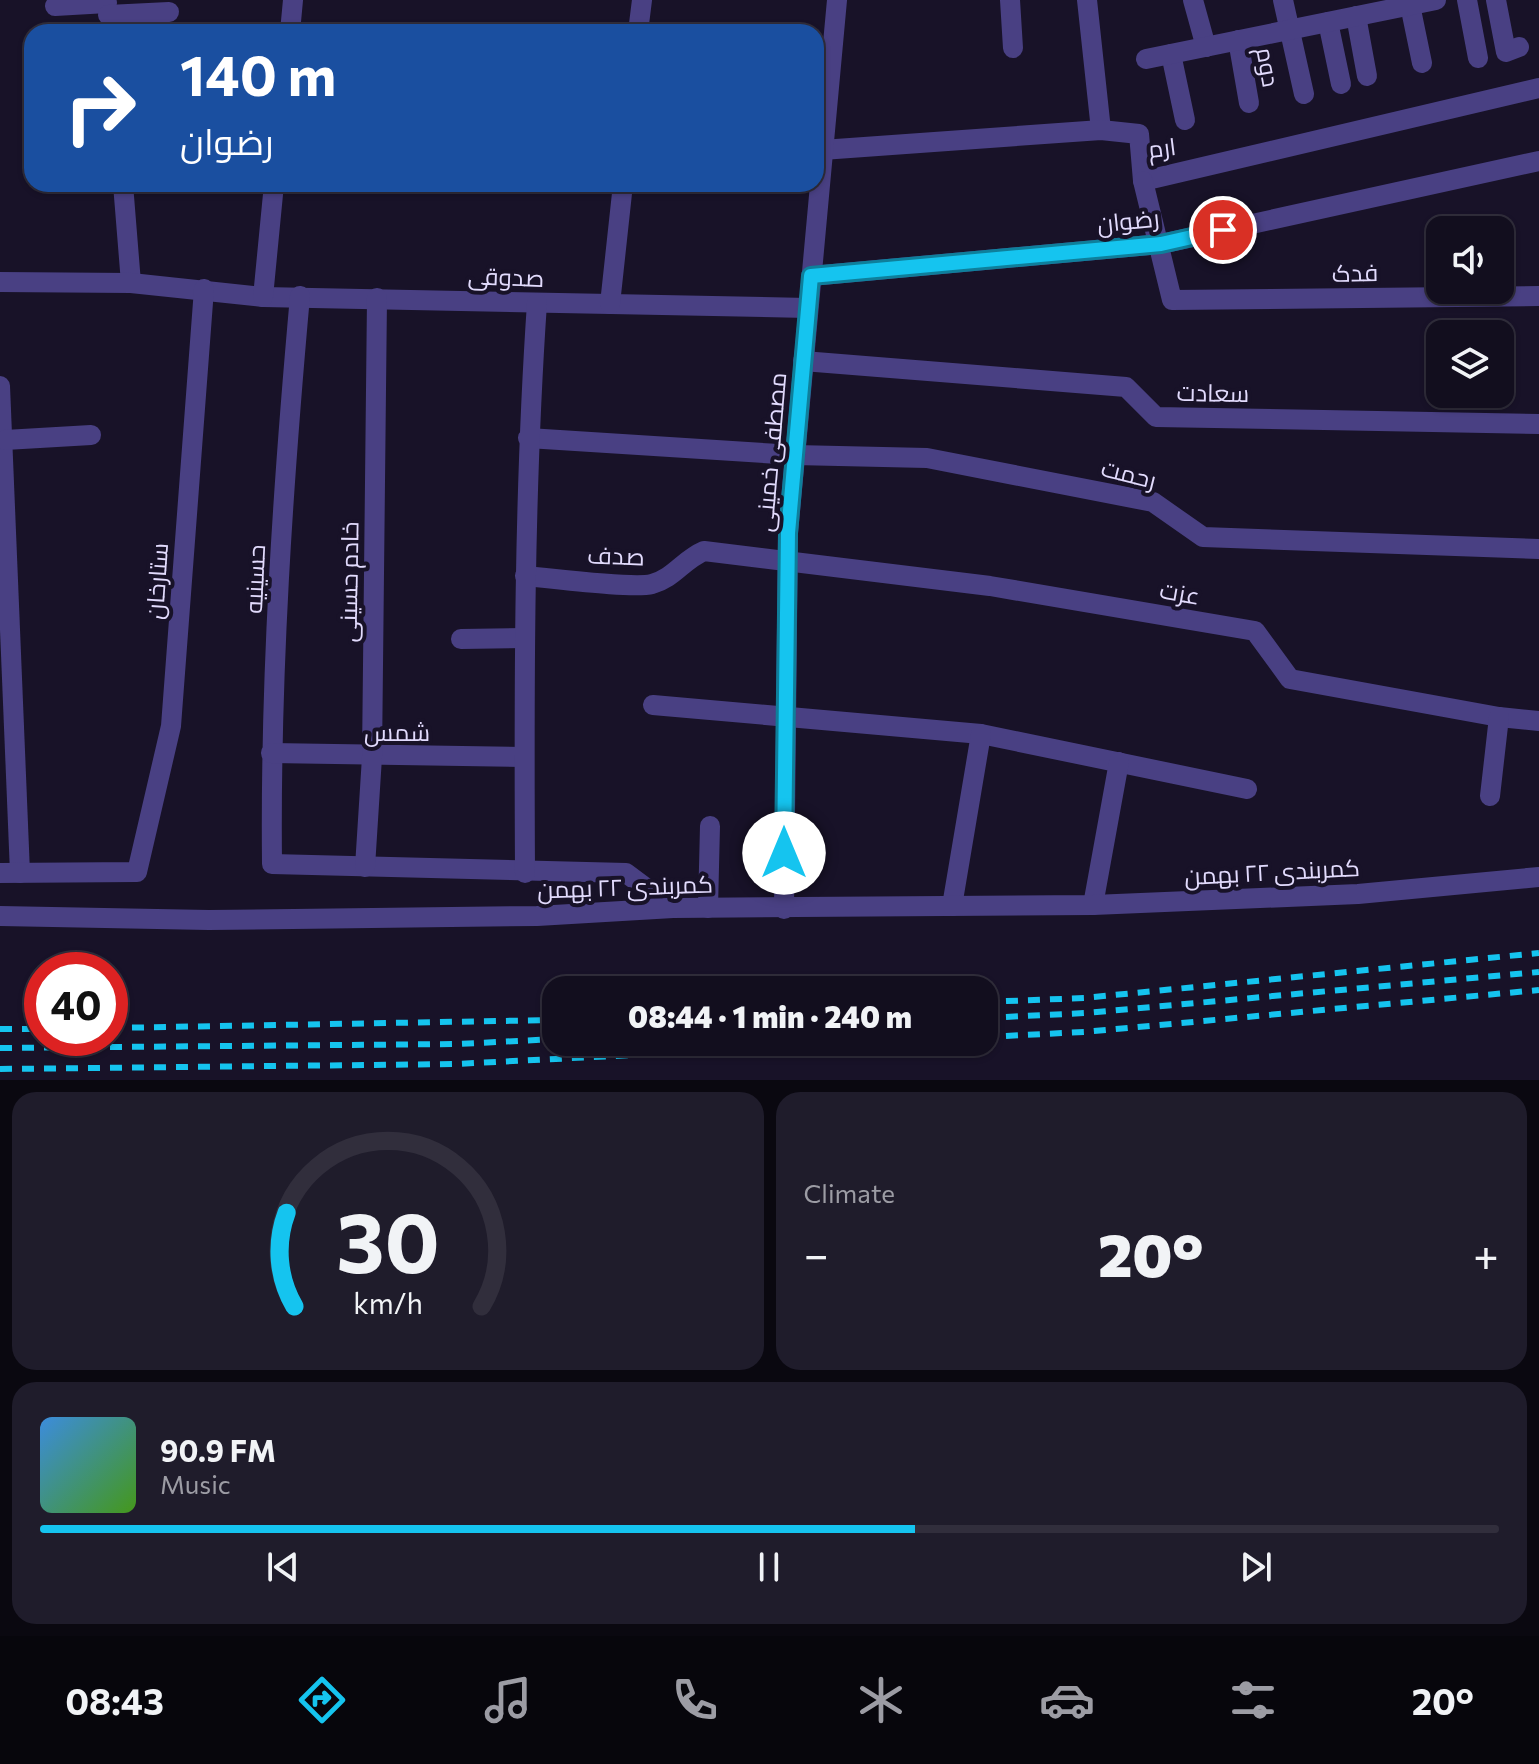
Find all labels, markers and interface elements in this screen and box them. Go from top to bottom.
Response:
text: 140 m [180,39,336,108]
street label: دوم [1248,45,1287,90]
icon: right [48,56,152,160]
text: رضوان [180,118,273,162]
street label: ارم [1146,131,1178,166]
pin [1189,196,1257,264]
street label: رضوان [1095,202,1161,239]
icon: arrive [1201,208,1245,252]
map controls [1426,216,1514,408]
button: sound [1426,216,1514,304]
street label: فدک [1332,257,1378,287]
street label: صدوقی [467,260,545,293]
button: layers [1426,320,1514,408]
street label: مصطفی خمینی [749,371,792,533]
street label: سعادت [1176,377,1250,407]
street label: رحمت [1099,452,1159,494]
street label: خادم حسینی [332,521,367,643]
street label: صدف [587,540,645,570]
street label: ستارخان [139,542,174,620]
street label: حسینیه [238,544,270,614]
street label: عزت [1158,574,1202,610]
street label: شمس [364,717,430,747]
position arrow [742,811,826,895]
street label: کمربندی ۲۲ بهمن [1183,852,1361,891]
street label: کمربندی ۲۲ بهمن [537,868,713,905]
speed limit sign: 40 [24,952,128,1056]
text: 08:44 · 1 min · 240 m [628,997,912,1034]
text: Climate [804,1177,895,1208]
text: 30 [336,1188,440,1290]
text: 20° [1098,1216,1204,1289]
text: − [804,1226,829,1280]
text: + [1473,1226,1499,1280]
text: km/h [353,1285,423,1320]
text: 90.9 FM [160,1431,276,1468]
text: Music [160,1468,231,1499]
icon: previous [261,1545,305,1589]
icon: pause [747,1545,791,1589]
icon: next [1234,1545,1278,1589]
icon: directions [294,1672,350,1728]
icon: music [480,1672,536,1728]
icon: phone [667,1672,723,1728]
icon: climate [853,1672,909,1728]
icon: car [1039,1672,1095,1728]
icon: filters [1225,1672,1281,1728]
text: 08:43 [65,1678,164,1722]
text: 20° [1412,1678,1474,1722]

